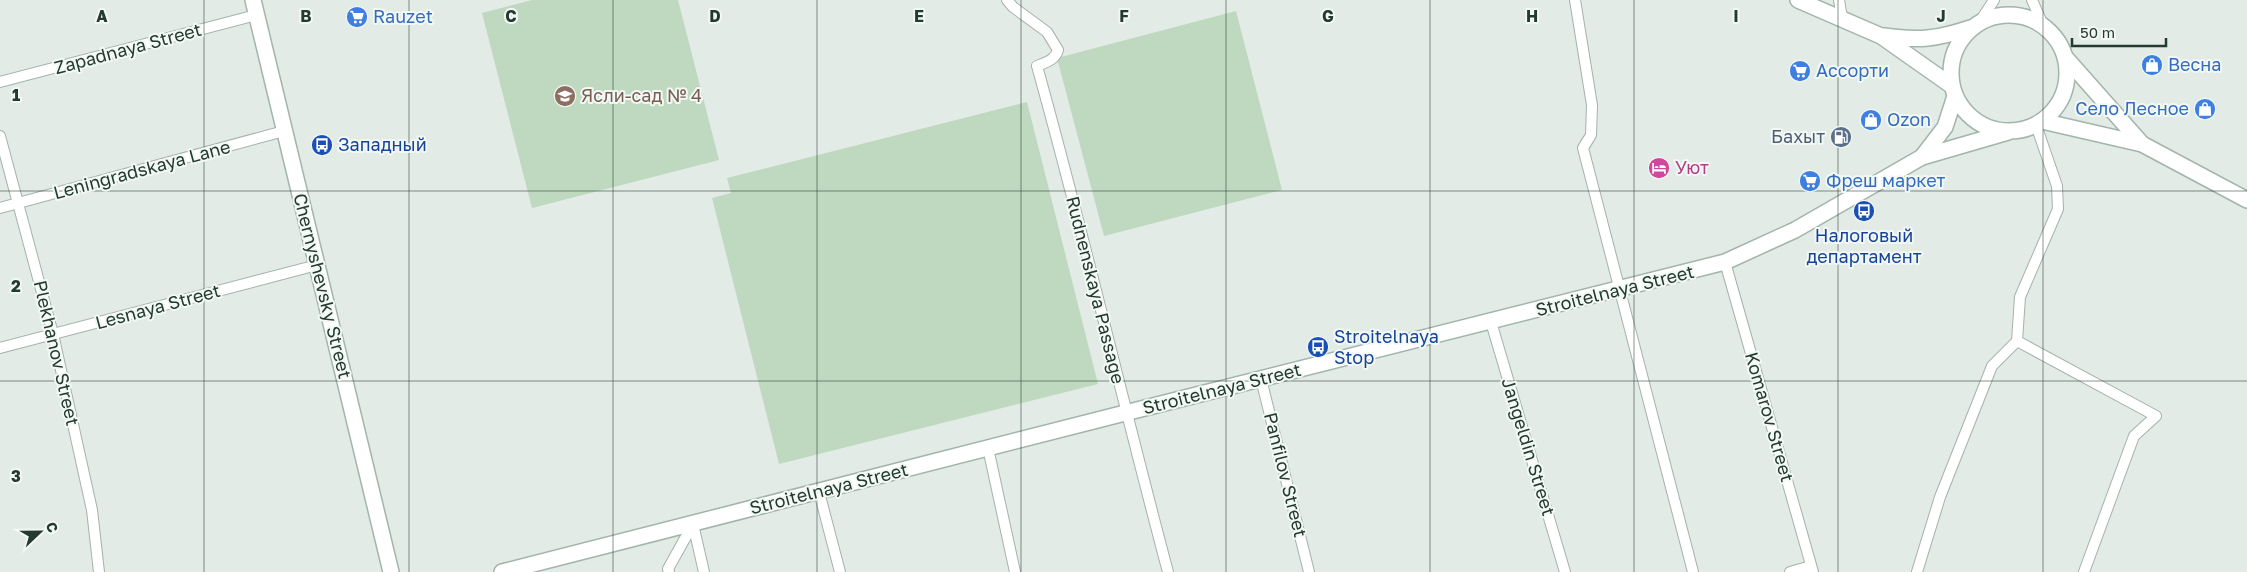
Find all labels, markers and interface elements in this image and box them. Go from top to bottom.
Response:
supermarket icon: Rauzet [345,5,369,29]
place label: Rauzet [373,5,433,27]
text: A [96,6,108,26]
text: B [300,6,312,26]
text: C [505,6,517,26]
text: D [709,6,721,26]
text: E [914,6,924,26]
text: F [1119,6,1129,26]
text: G [1322,6,1334,26]
text: H [1526,6,1538,26]
text: I [1733,6,1739,26]
text: J [1936,6,1946,26]
scale bar [2072,15,2166,47]
street label: Zapadnaya Street [52,18,204,78]
text: 50 m [2080,23,2115,41]
shop icon: Весна [2140,53,2164,77]
place label: Весна [2168,53,2221,75]
supermarket icon: Ассорти [1788,59,1812,83]
place label: Ассорти [1816,59,1889,81]
school or university icon: Ясли-сад № 4 [553,84,577,108]
place label: Ясли-сад № 4 [581,84,702,106]
text: 1 [12,85,20,105]
place label: Село Лесное [2075,97,2189,119]
shop icon: Село Лесное [2193,97,2217,121]
shop icon: Ozon [1859,108,1883,132]
place label: Ozon [1887,108,1931,130]
place label: Бахыт [1771,125,1825,147]
fuel station icon: Бахыт [1829,125,1853,149]
bus stop icon: Западный [310,133,334,157]
place label: Западный [338,133,427,155]
street label: Leningradskaya Lane [51,135,233,203]
hotel icon: Уют [1647,156,1671,180]
place label: Уют [1675,156,1709,178]
supermarket icon: Фреш маркет [1798,169,1822,193]
place label: Фреш маркет [1826,169,1946,191]
street label: Chernyshevsky Street [289,191,357,381]
street label: Rudnenskaya Passage [1062,194,1130,386]
bus stop icon: Налоговый департамент [1852,199,1876,223]
place label: Налоговый департамент [1806,224,1922,267]
street label: Stroitelnaya Street [1533,260,1696,320]
text: 2 [11,276,21,296]
street label: Plekhanov Street [30,278,84,428]
street label: Lesnaya Street [93,279,223,333]
place label: Stroitelnaya Stop [1334,325,1439,368]
bus stop icon: Stroitelnaya Stop [1306,335,1330,359]
street label: Komarov Street [1741,349,1799,484]
street label: Stroitelnaya Street [1140,358,1303,418]
street label: Jangeldin Street [1498,375,1560,518]
street label: Panfilov Street [1260,410,1312,540]
street label: Stroitelnaya Street [747,458,910,518]
text: 3 [11,466,21,486]
north arrow [15,507,65,557]
text: С [43,519,62,535]

